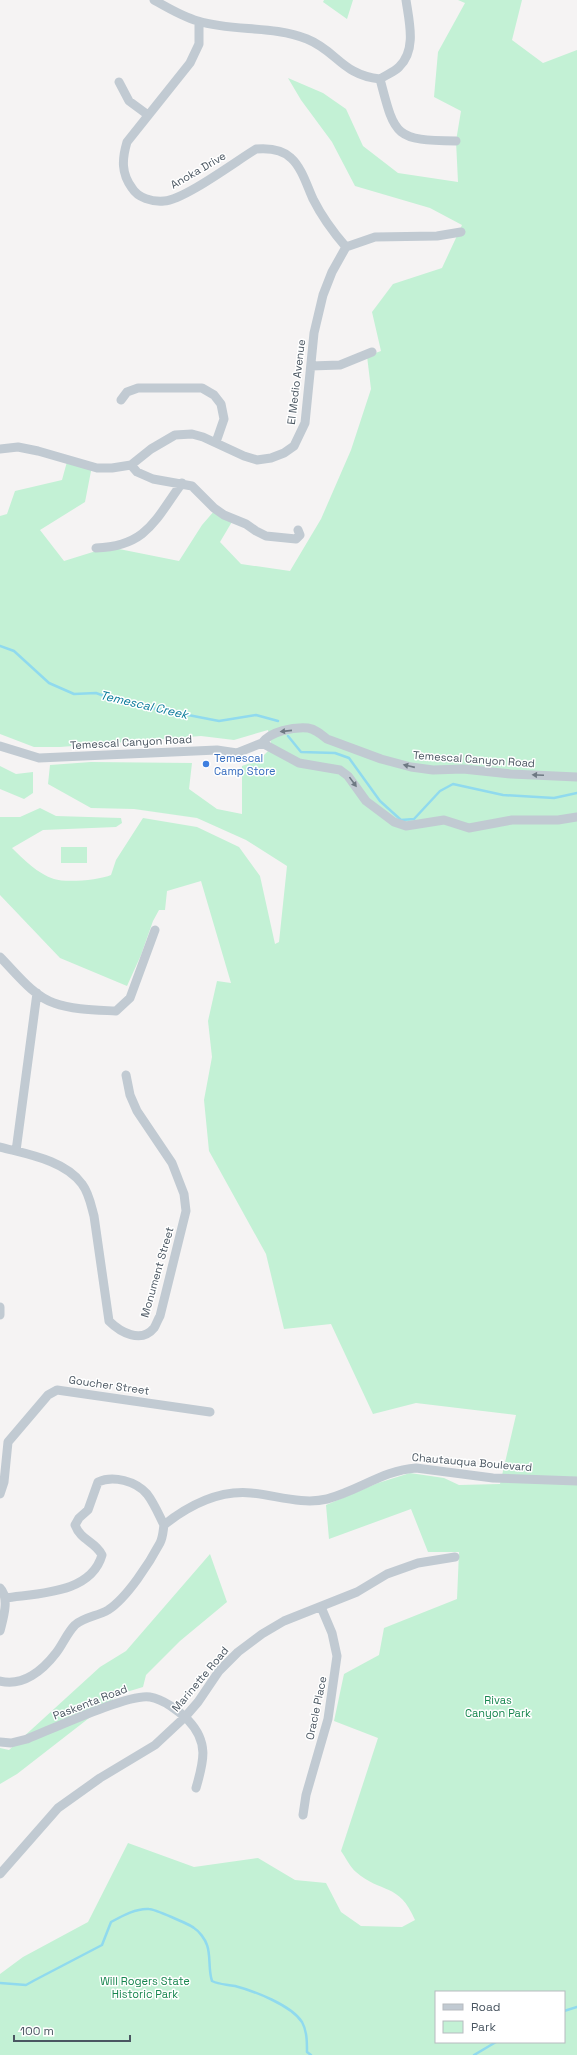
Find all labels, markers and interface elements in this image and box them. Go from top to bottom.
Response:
street label: Anoka Drive [168,148,228,192]
street label: El Medio Avenue [284,339,308,425]
water label: Temescal Creek [99,687,191,723]
one-way arrow [280,727,293,734]
street label: Temescal Canyon Road [70,732,192,752]
street label: Temescal Canyon Road [413,748,535,770]
place label: Temescal Camp Store [214,751,276,778]
marker: Temescal Camp Store [201,759,211,769]
one-way arrow [403,763,415,769]
one-way arrow [532,772,544,779]
one-way arrow [349,777,357,787]
street label: Monument Street [137,1225,177,1319]
street label: Goucher Street [68,1372,150,1398]
street label: Chautauqua Boulevard [411,1450,533,1474]
street label: Marinette Road [169,1644,231,1714]
street label: Oracle Place [302,1675,330,1741]
street label: Paskenta Road [51,1681,129,1723]
park label: Rivas Canyon Park [465,1693,531,1720]
park label: Will Rogers State Historic Park [100,1974,190,2001]
legend [435,1991,565,2043]
text: Road [471,1999,500,2015]
scale bar [14,2017,130,2043]
text: Park [471,2019,496,2035]
text: 100 m [20,2023,54,2039]

